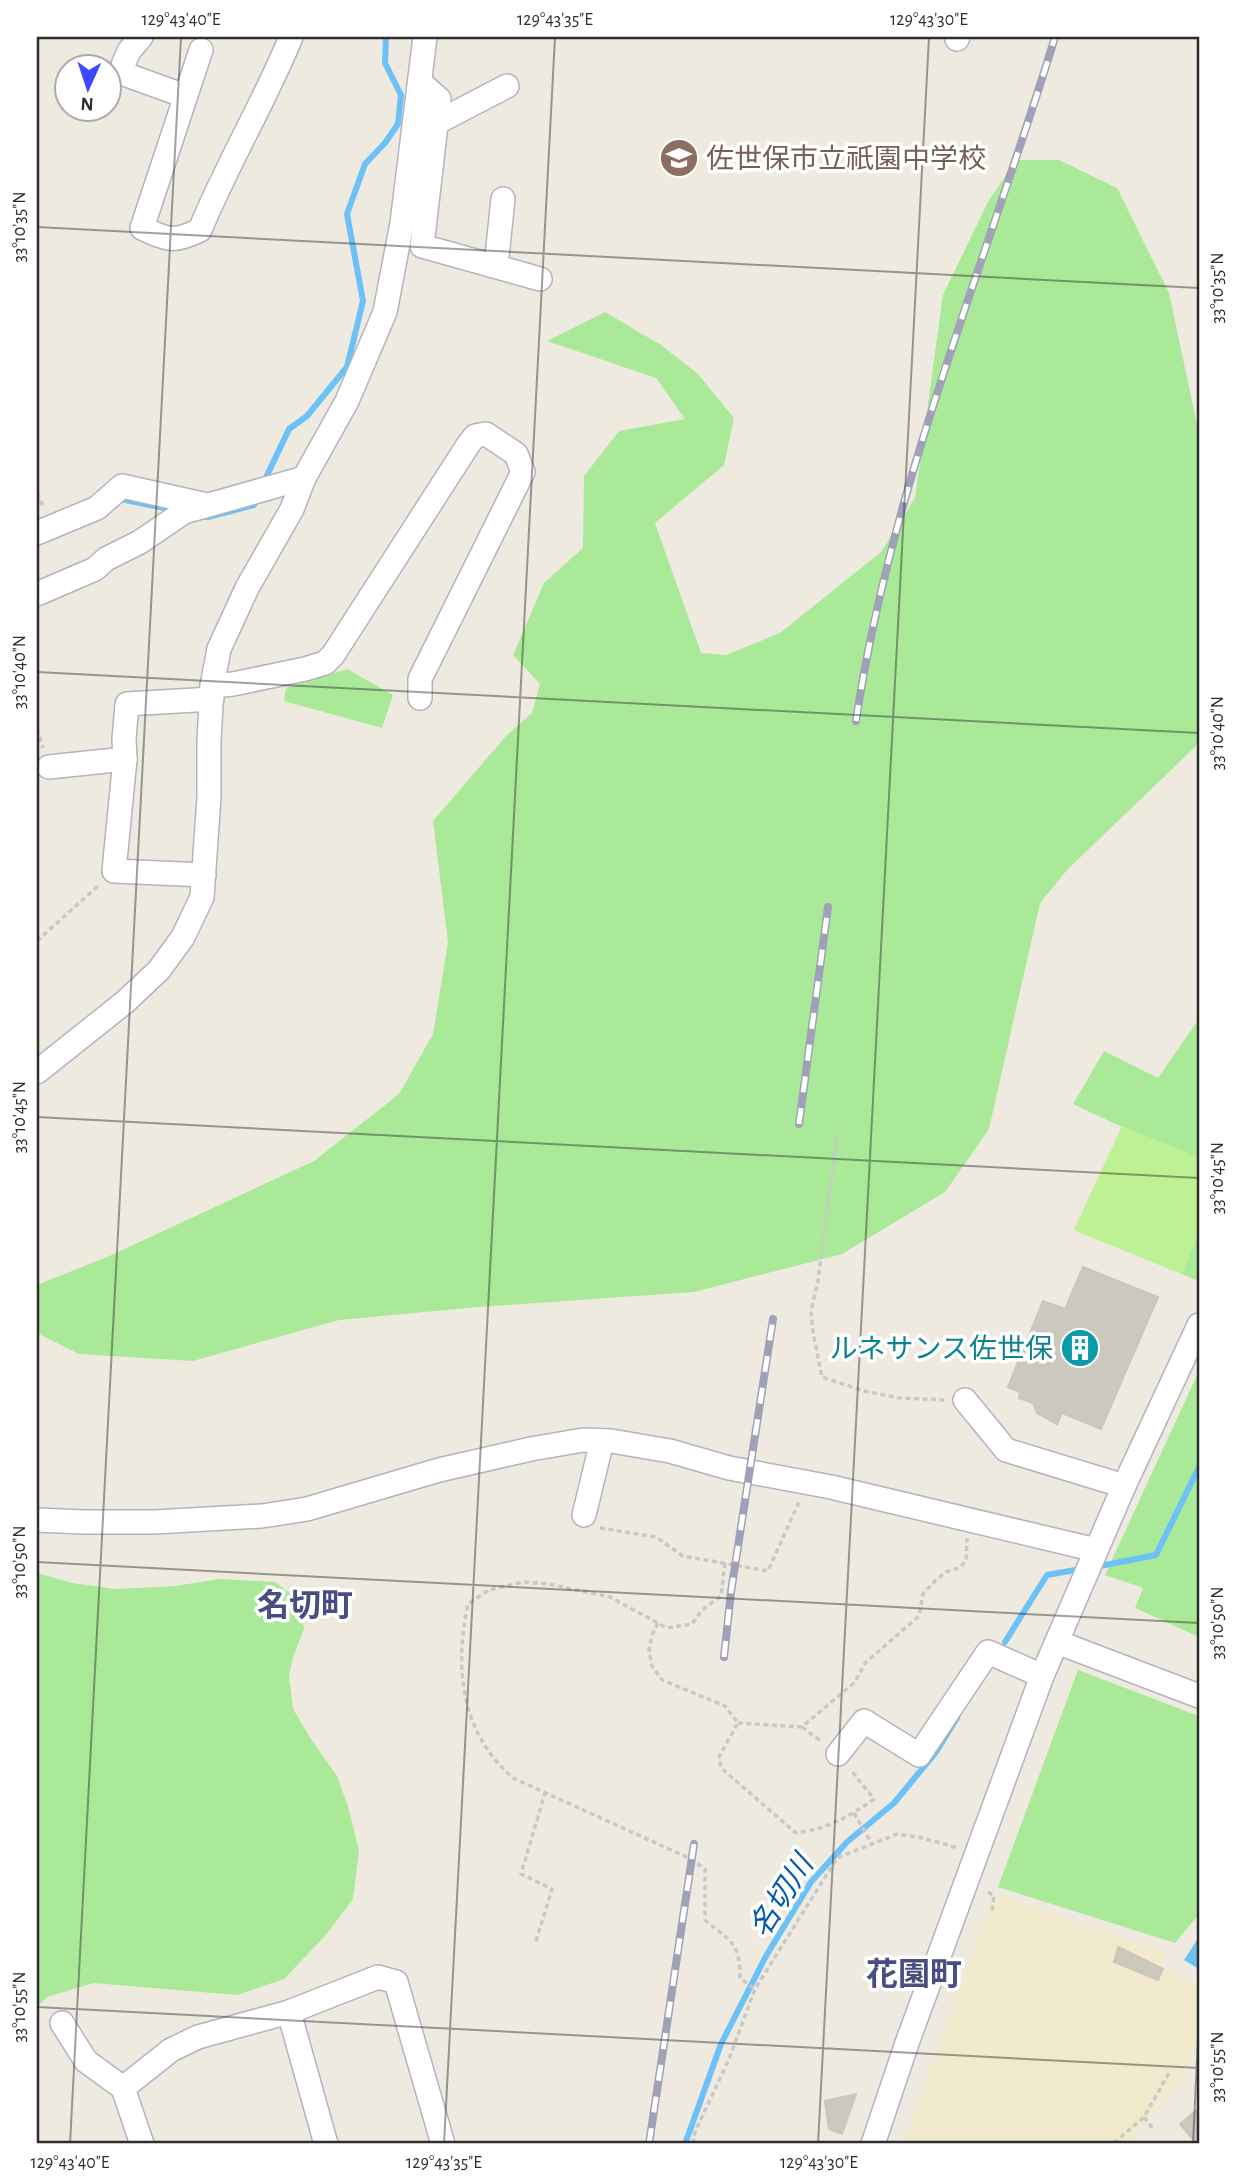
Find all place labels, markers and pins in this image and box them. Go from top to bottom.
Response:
school or university icon: 佐世保市立祇園中学校 [658,137,700,179]
place label: 佐世保市立祇園中学校 [706,144,986,174]
building icon: ルネサンス佐世保 [1059,1327,1101,1369]
place label: ルネサンス佐世保 [830,1334,1053,1364]

